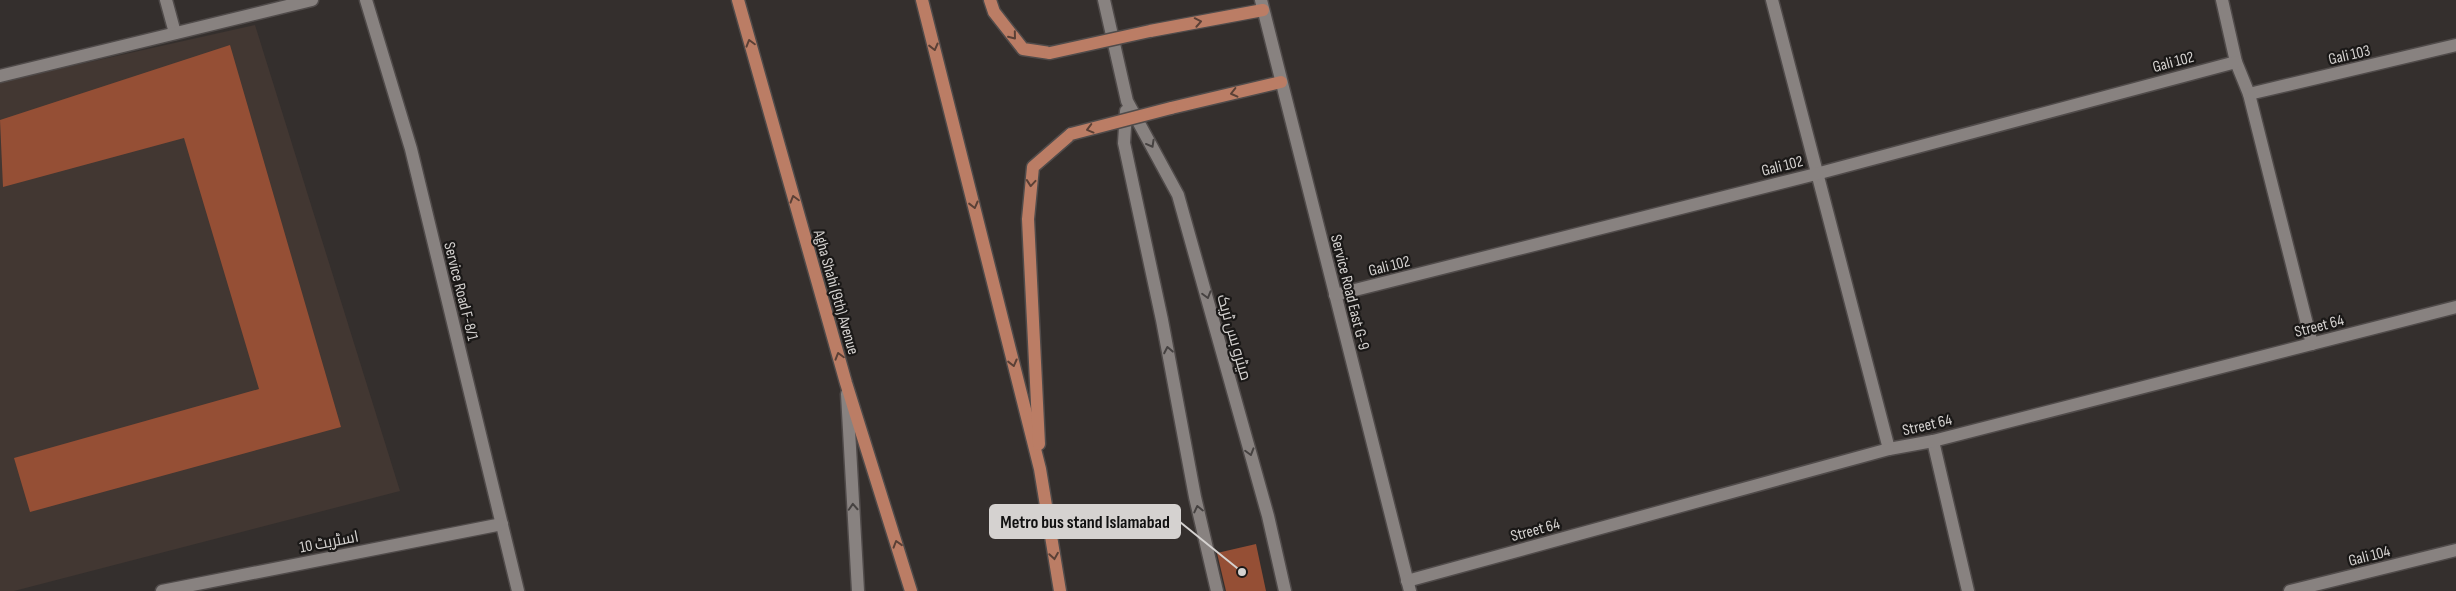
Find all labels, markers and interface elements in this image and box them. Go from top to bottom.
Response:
one-way arrow [1193,18,1202,28]
one-way arrow [1008,30,1016,39]
one-way arrow [745,39,756,48]
street label: Gali 103 [2327,41,2372,69]
one-way arrow [928,43,939,52]
street label: Gali 102 [2151,48,2196,77]
one-way arrow [1229,87,1238,98]
one-way arrow [1087,124,1095,134]
one-way arrow [1144,138,1154,147]
street label: Gali 102 [1760,152,1805,181]
one-way arrow [1026,179,1037,187]
one-way arrow [790,196,800,204]
one-way arrow [968,200,979,209]
street label: Agha Shahi (9th) Avenue [808,227,862,357]
street label: Service Road East G-9 [1326,233,1373,352]
street label: Service Road F-8/1 [439,240,482,343]
street label: Gali 102 [1367,252,1412,281]
one-way arrow [1201,291,1211,299]
street label: میٹرو بس ٹریک [1212,292,1255,383]
street label: Street 64 [2293,311,2346,342]
one-way arrow [1163,345,1173,354]
one-way arrow [834,352,844,360]
one-way arrow [1008,358,1018,366]
street label: Street 64 [1901,410,1954,440]
one-way arrow [1245,447,1255,455]
one-way arrow [848,503,859,511]
callout: Metro bus stand Islamabad [990,505,1180,538]
one-way arrow [1193,505,1204,514]
text: Metro bus stand Islamabad [1000,512,1170,533]
street label: Street 64 [1509,515,1562,546]
street label: اسٹریٹ 10 [298,527,360,557]
one-way arrow [892,541,902,549]
street label: Gali 104 [2347,542,2392,571]
one-way arrow [1049,551,1059,560]

